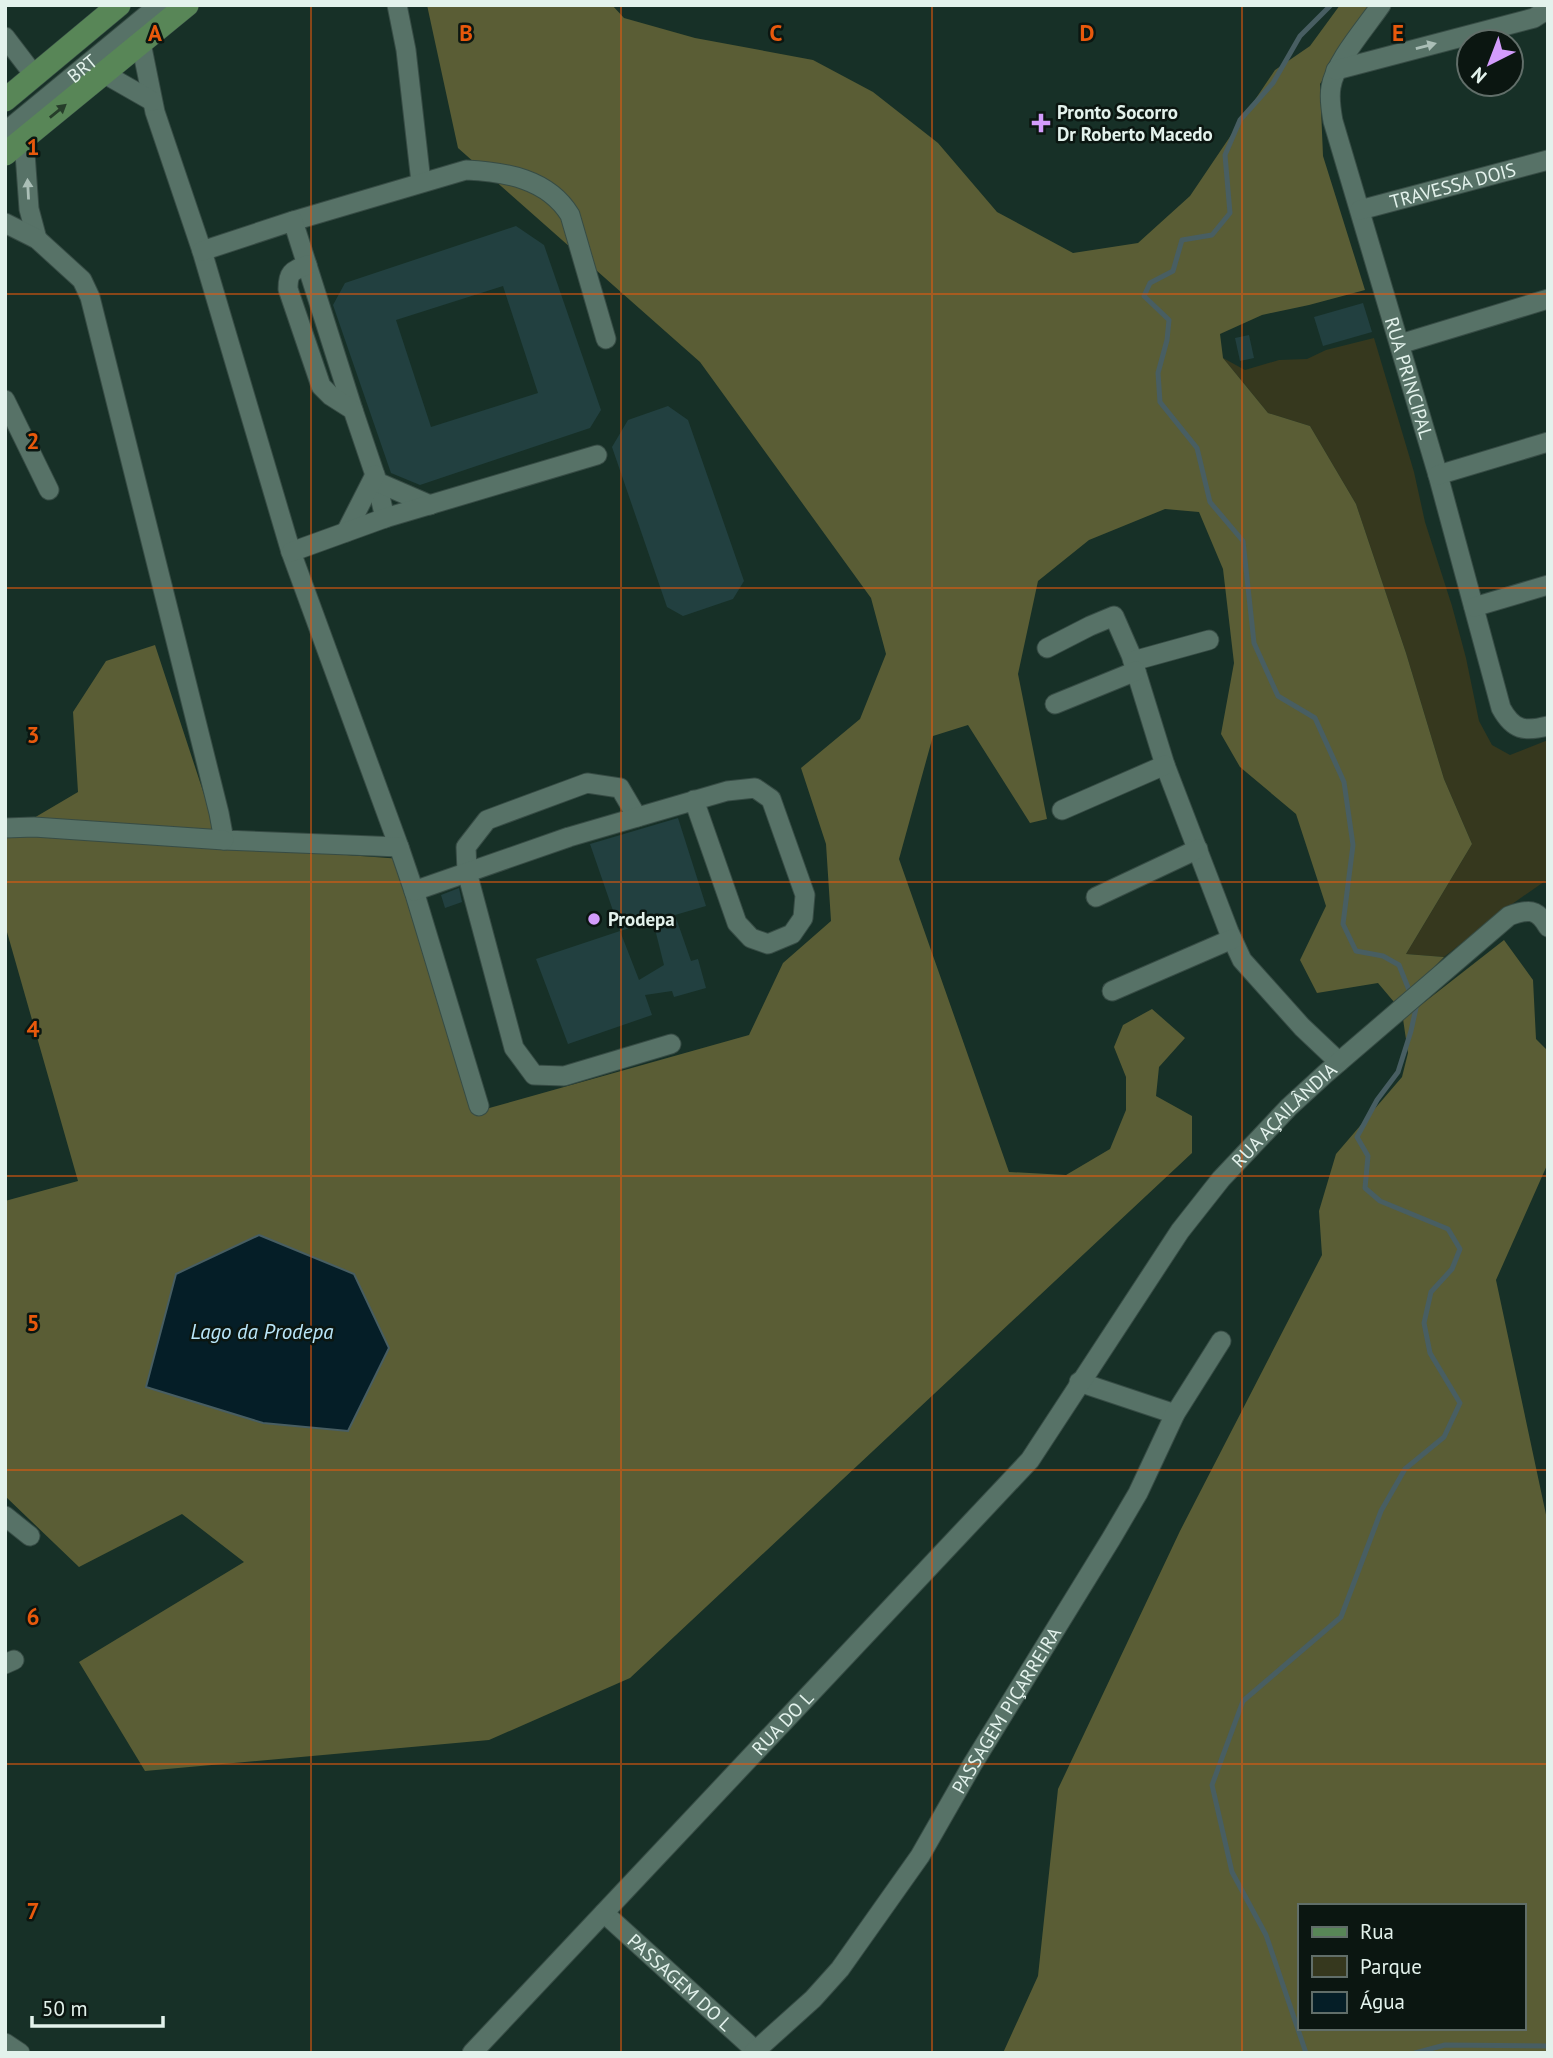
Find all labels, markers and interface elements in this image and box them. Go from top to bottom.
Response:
text: A [148,18,162,47]
text: B [459,18,473,47]
text: C [770,18,783,47]
text: D [1080,18,1094,47]
text: E [1392,18,1404,47]
north arrow [1455,28,1525,98]
one-way arrow [1415,40,1437,51]
street label: BRT [62,49,102,88]
text: N [1466,63,1491,89]
place label: Pronto Socorro Dr Roberto Macedo [1057,100,1213,146]
one-way arrow [49,104,66,119]
marker: Pronto Socorro Dr Roberto Macedo [1031,113,1051,133]
text: 1 [26,132,40,161]
street label: TRAVESSA DOIS [1387,157,1518,214]
one-way arrow [22,178,33,200]
street label: RUA PRINCIPAL [1380,314,1439,442]
text: 2 [26,426,40,455]
text: 3 [26,720,40,749]
place label: Prodepa [608,907,675,931]
marker: Prodepa [586,911,602,927]
text: 4 [26,1014,40,1043]
street label: RUA AÇAILÂNDIA [1226,1057,1342,1173]
text: 5 [26,1308,40,1337]
water label: Lago da Prodepa [191,1318,334,1345]
text: 6 [26,1602,40,1631]
street label: PASSAGEM PIÇARREIRA [946,1622,1066,1798]
street label: RUA DO L [746,1686,819,1760]
text: 7 [26,1896,40,1925]
legend [1298,1904,1525,2030]
text: Rua [1360,1918,1394,1945]
street label: PASSAGEM DO L [623,1928,738,2036]
text: Parque [1360,1953,1422,1980]
scale bar [32,1984,163,2028]
text: Água [1360,1988,1405,2015]
text: 50 m [42,1995,88,2022]

